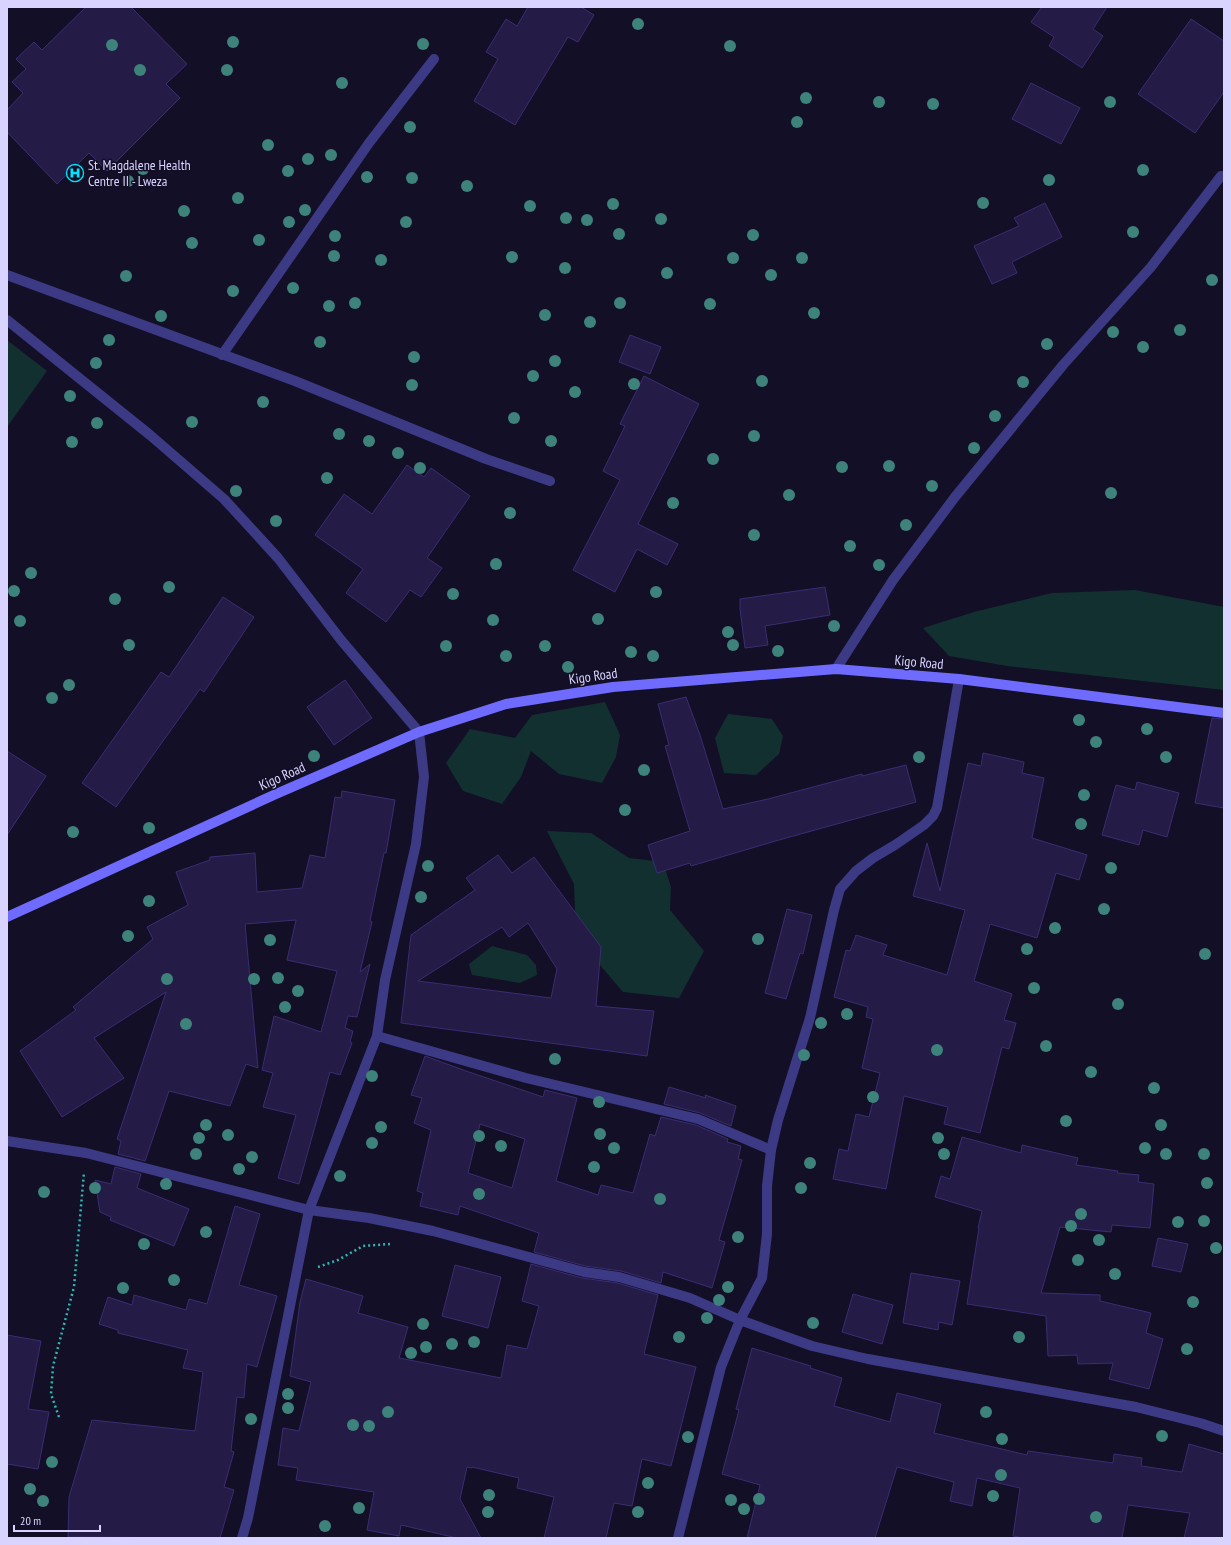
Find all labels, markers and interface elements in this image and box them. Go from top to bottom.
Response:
place label: St. Magdalene Health Centre II - Lweza [88,156,191,190]
hospital icon: St. Magdalene Health Centre II - Lweza [65,163,85,183]
street label: Kigo Road [894,651,944,673]
street label: Kigo Road [568,664,618,688]
street label: Kigo Road [256,758,308,794]
scale bar [14,1507,100,1533]
text: 20 m [20,1513,41,1528]

